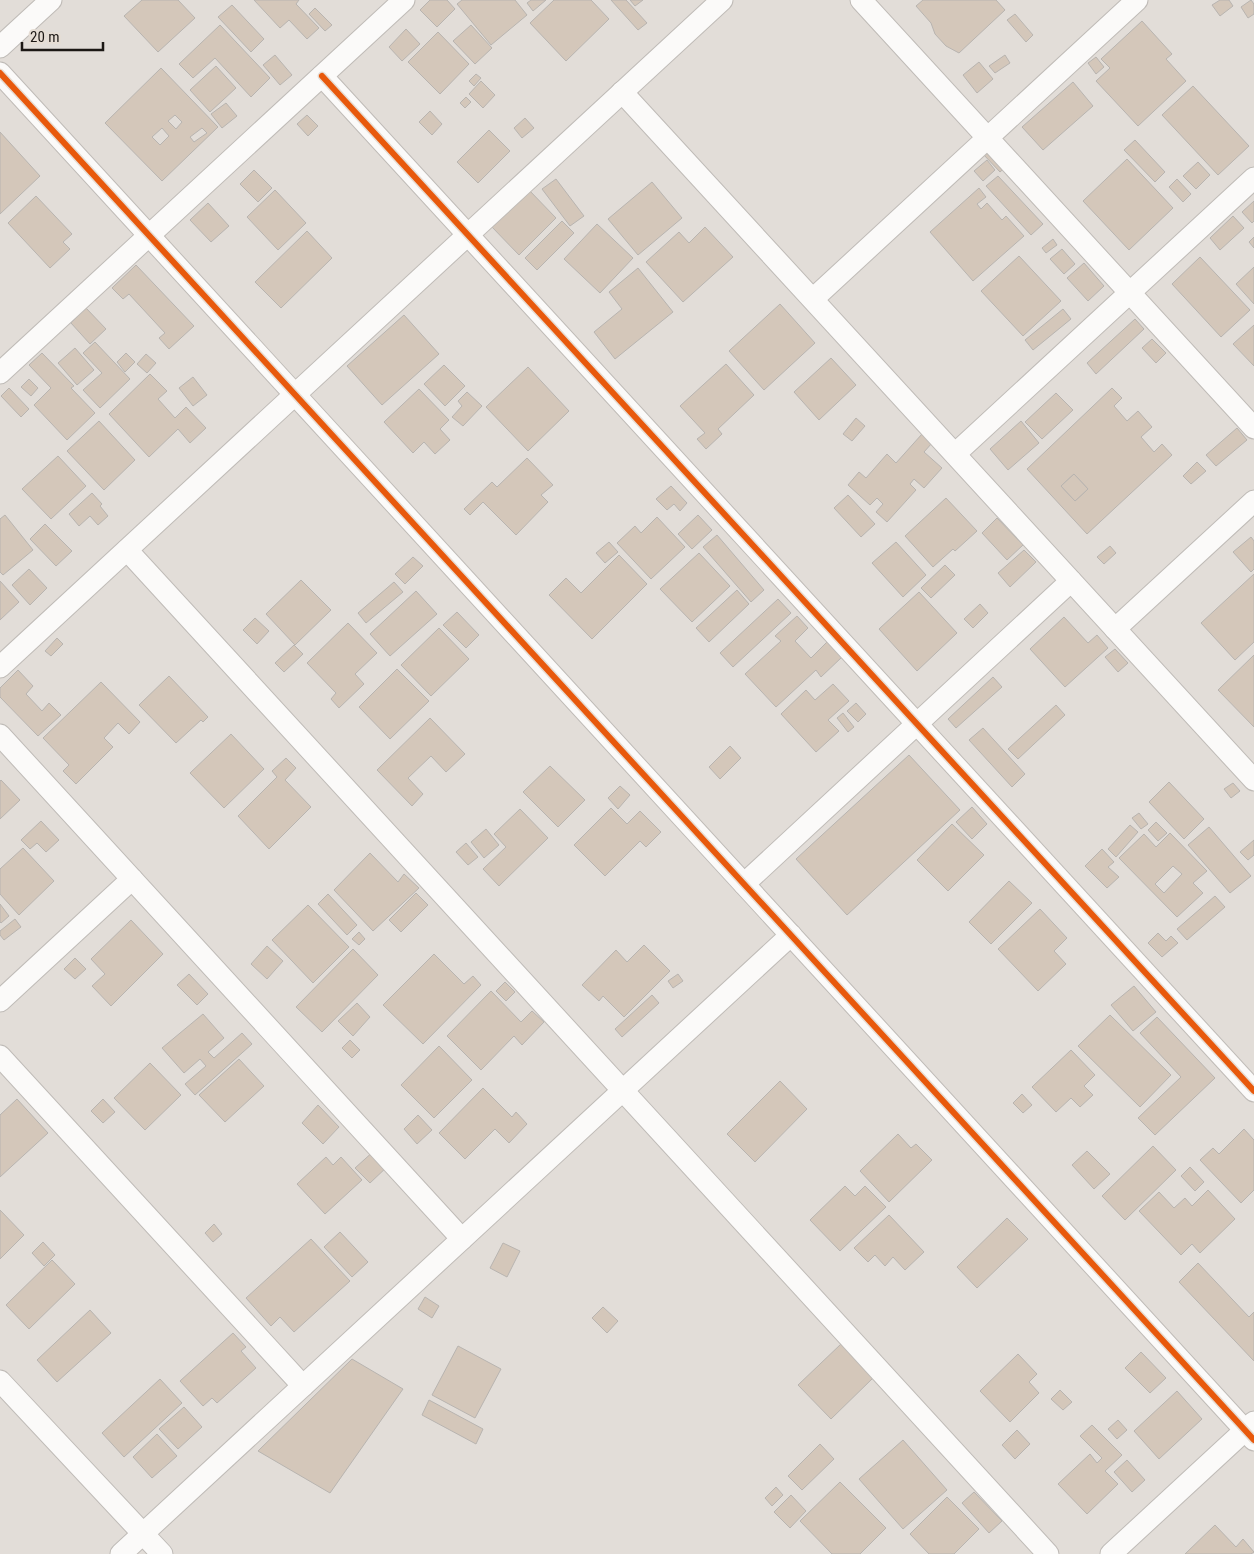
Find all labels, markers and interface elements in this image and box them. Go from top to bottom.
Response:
scale bar [22,20,104,52]
text: 20 m [30,28,60,46]

